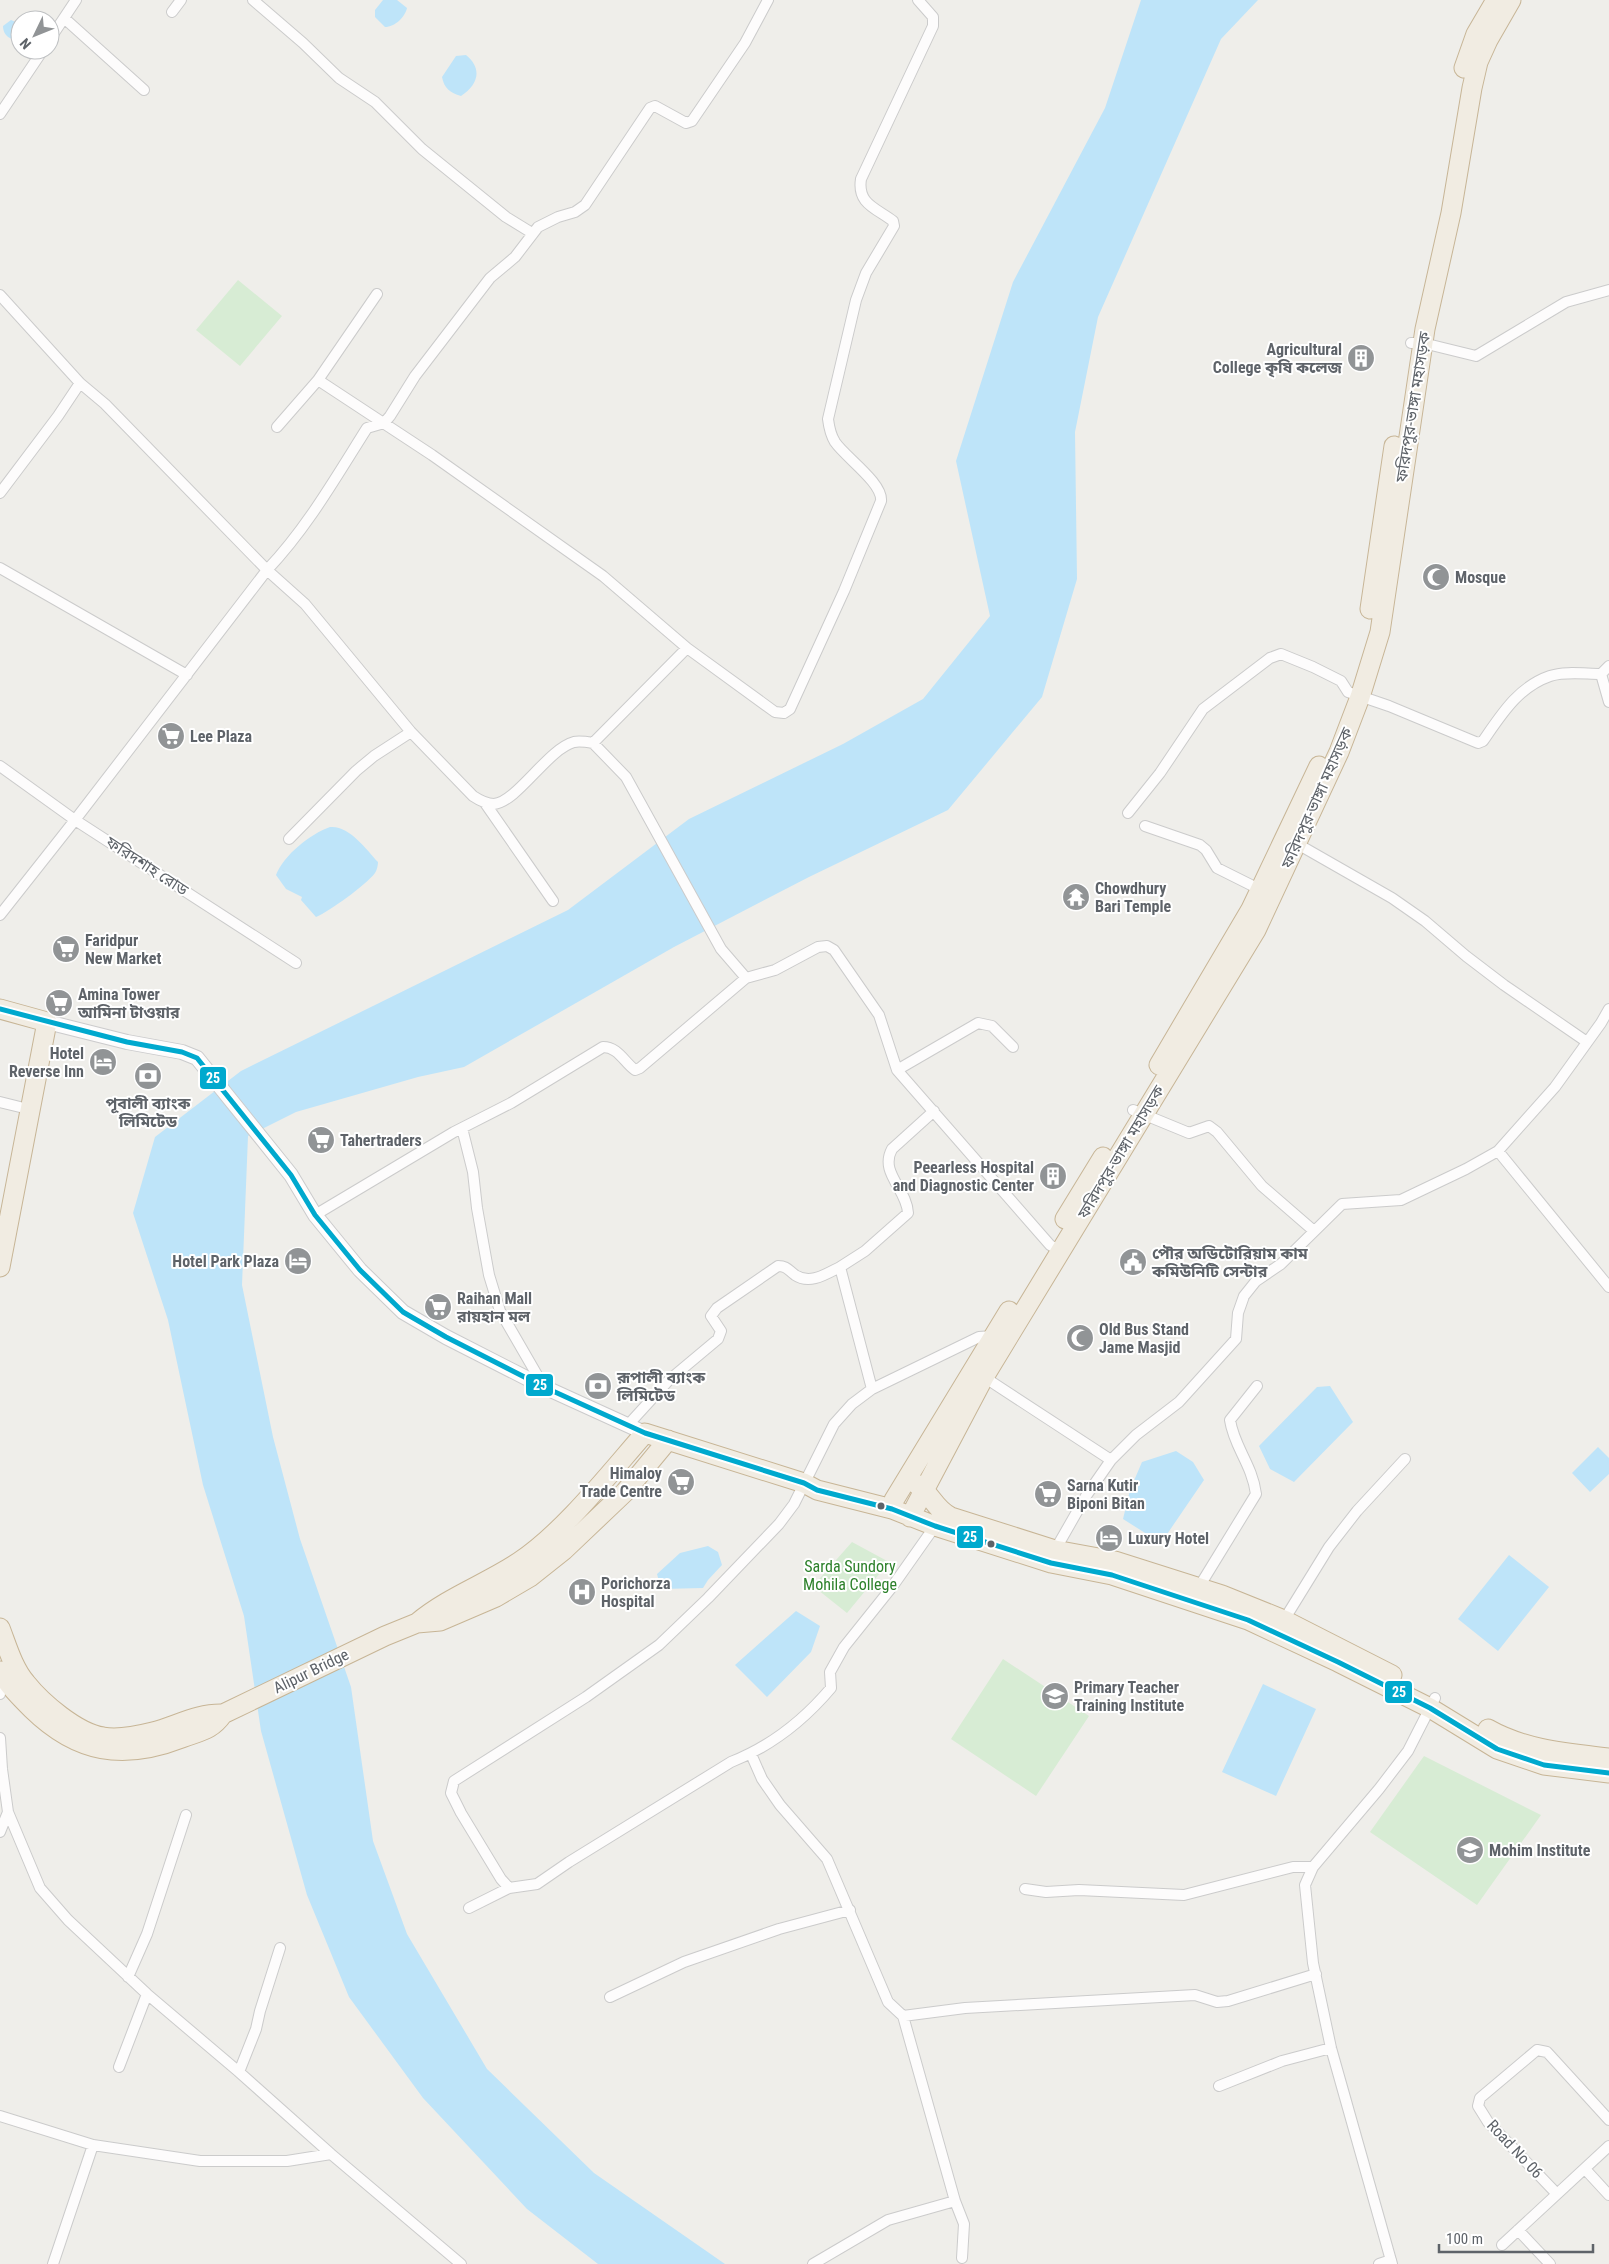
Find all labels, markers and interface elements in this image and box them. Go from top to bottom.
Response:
north arrow [10,10,60,60]
text: N [17,35,34,52]
street label: ফরিদপুর-ভাঙ্গা মহাসড়ক [1392,329,1434,485]
place label: Agricultural College কৃষি কলেজ [1213,340,1343,378]
building icon: Agricultural College কৃষি কলেজ [1346,343,1376,373]
mosque icon: Mosque [1421,562,1451,592]
place label: Mosque [1455,568,1506,587]
supermarket icon: Lee Plaza [156,721,186,751]
street label: ফরিদপুর-ভাঙ্গা মহাসড়ক [1277,724,1357,872]
place label: Lee Plaza [190,727,253,746]
street label: ফরিদশাহ রোড [101,832,192,900]
place label: Chowdhury Bari Temple [1095,879,1172,916]
temple icon: Chowdhury Bari Temple [1061,882,1091,912]
place label: Faridpur New Market [85,931,161,968]
supermarket icon: Faridpur New Market [51,934,81,964]
place label: Amina Tower আমিনা টাওয়ার [77,985,180,1022]
supermarket icon: Amina Tower আমিনা টাওয়ার [44,988,74,1018]
place label: Hotel Reverse Inn [9,1044,84,1081]
hotel icon: Hotel Reverse Inn [88,1047,118,1077]
bank icon: পূবালী ব্যাংক লিমিটেড [133,1061,163,1091]
line badge: 25 [199,1066,227,1090]
text: 25 [206,1070,220,1086]
street label: ফরিদপুর-ভাঙ্গা মহাসড়ক [1073,1081,1169,1223]
place label: পূবালী ব্যাংক লিমিটেড [105,1094,192,1131]
supermarket icon: Tahertraders [306,1125,336,1155]
place label: Tahertraders [340,1131,422,1150]
place label: Peearless Hospital and Diagnostic Center [893,1158,1034,1195]
building icon: Peearless Hospital and Diagnostic Center [1038,1161,1068,1191]
place label: পৌর অডিটোরিয়াম কাম কমিউনিটি সেন্টার [1151,1244,1309,1281]
hotel icon: Hotel Park Plaza [283,1246,313,1276]
public building icon: পৌর অডিটোরিয়াম কাম কমিউনিটি সেন্টার [1118,1247,1148,1277]
place label: Hotel Park Plaza [172,1252,279,1271]
place label: Raihan Mall রায়হান মল [456,1289,532,1326]
supermarket icon: Raihan Mall রায়হান মল [423,1292,453,1322]
place label: Old Bus Stand Jame Masjid [1099,1320,1189,1357]
mosque icon: Old Bus Stand Jame Masjid [1065,1323,1095,1353]
place label: রূপালী ব্যাংক লিমিটেড [616,1368,706,1405]
bank icon: রূপালী ব্যাংক লিমিটেড [583,1371,613,1401]
line badge: 25 [525,1373,554,1397]
text: 25 [533,1377,547,1393]
place label: Himaloy Trade Centre [580,1464,662,1501]
supermarket icon: Himaloy Trade Centre [666,1467,696,1497]
place label: Sarna Kutir Biponi Bitan [1067,1476,1145,1513]
supermarket icon: Sarna Kutir Biponi Bitan [1033,1479,1063,1509]
unlabelled marker [876,1501,886,1511]
hotel icon: Luxury Hotel [1094,1523,1124,1553]
line badge: 25 [956,1525,984,1549]
text: 25 [963,1529,977,1545]
place label: Luxury Hotel [1128,1529,1209,1548]
unlabelled marker [986,1539,996,1549]
park label: Sarda Sundory Mohila College [803,1557,897,1594]
place label: Porichorza Hospital [601,1574,671,1611]
hospital icon: Porichorza Hospital [567,1577,597,1607]
street label: Alipur Bridge [270,1645,352,1697]
place label: Primary Teacher Training Institute [1074,1678,1184,1715]
line badge: 25 [1384,1680,1413,1704]
school or university icon: Primary Teacher Training Institute [1040,1681,1070,1711]
text: 25 [1392,1684,1406,1700]
school or university icon: Mohim Institute [1455,1835,1485,1865]
place label: Mohim Institute [1489,1841,1591,1860]
street label: Road No 06 [1483,2116,1547,2182]
scale bar [1439,2222,1593,2254]
text: 100 m [1446,2230,1483,2248]

